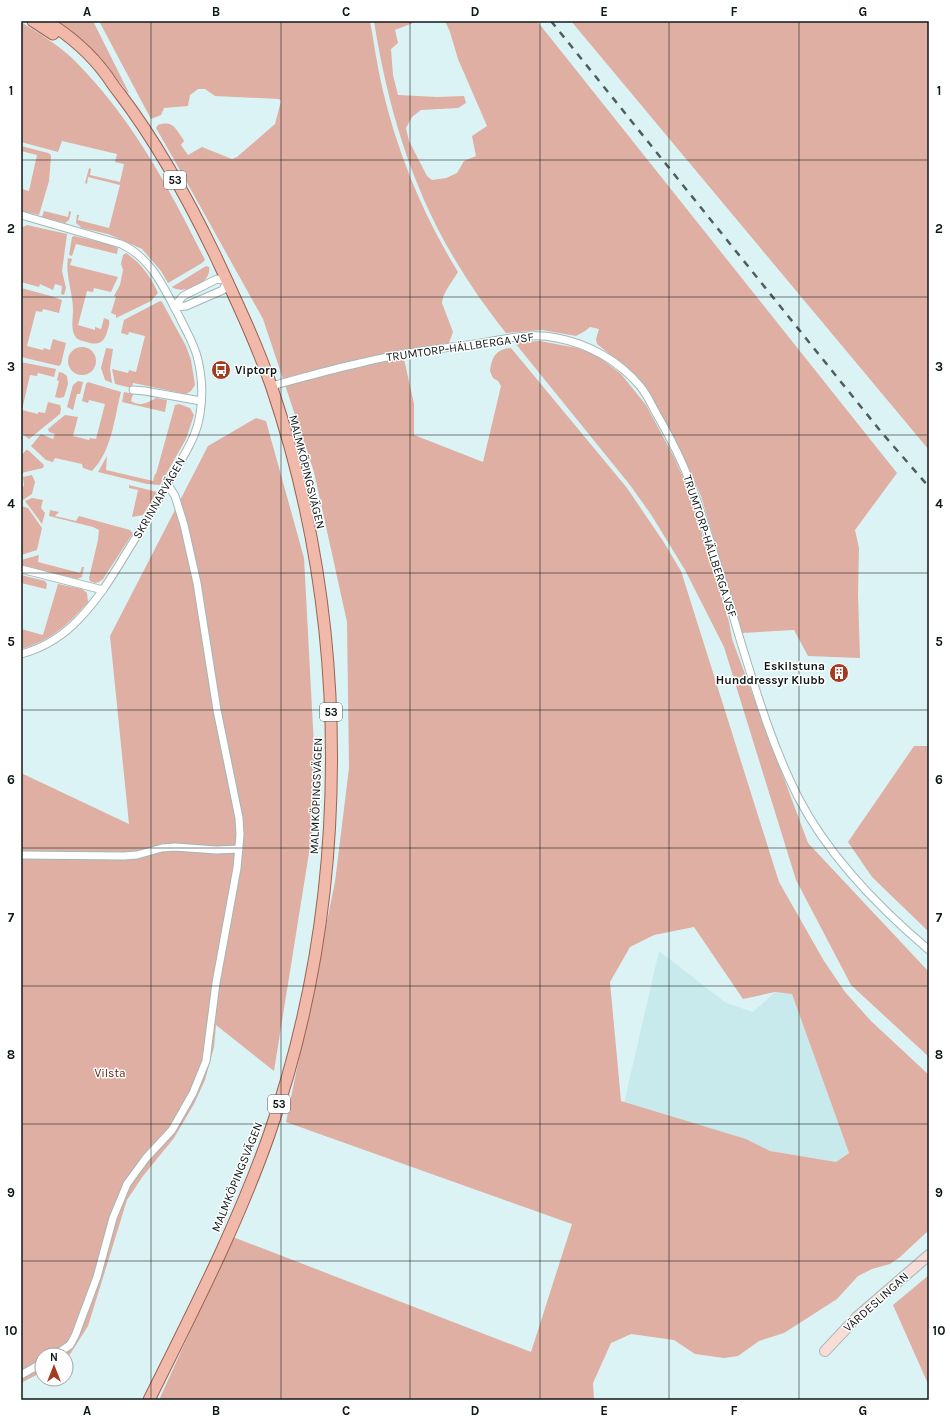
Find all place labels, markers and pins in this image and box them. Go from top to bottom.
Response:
bus stop icon: Viptorp [210,359,232,381]
place label: Viptorp [235,363,277,377]
place label: Eskilstuna Hunddressyr Klubb [716,659,825,687]
building icon: Eskilstuna Hunddressyr Klubb [828,662,850,684]

